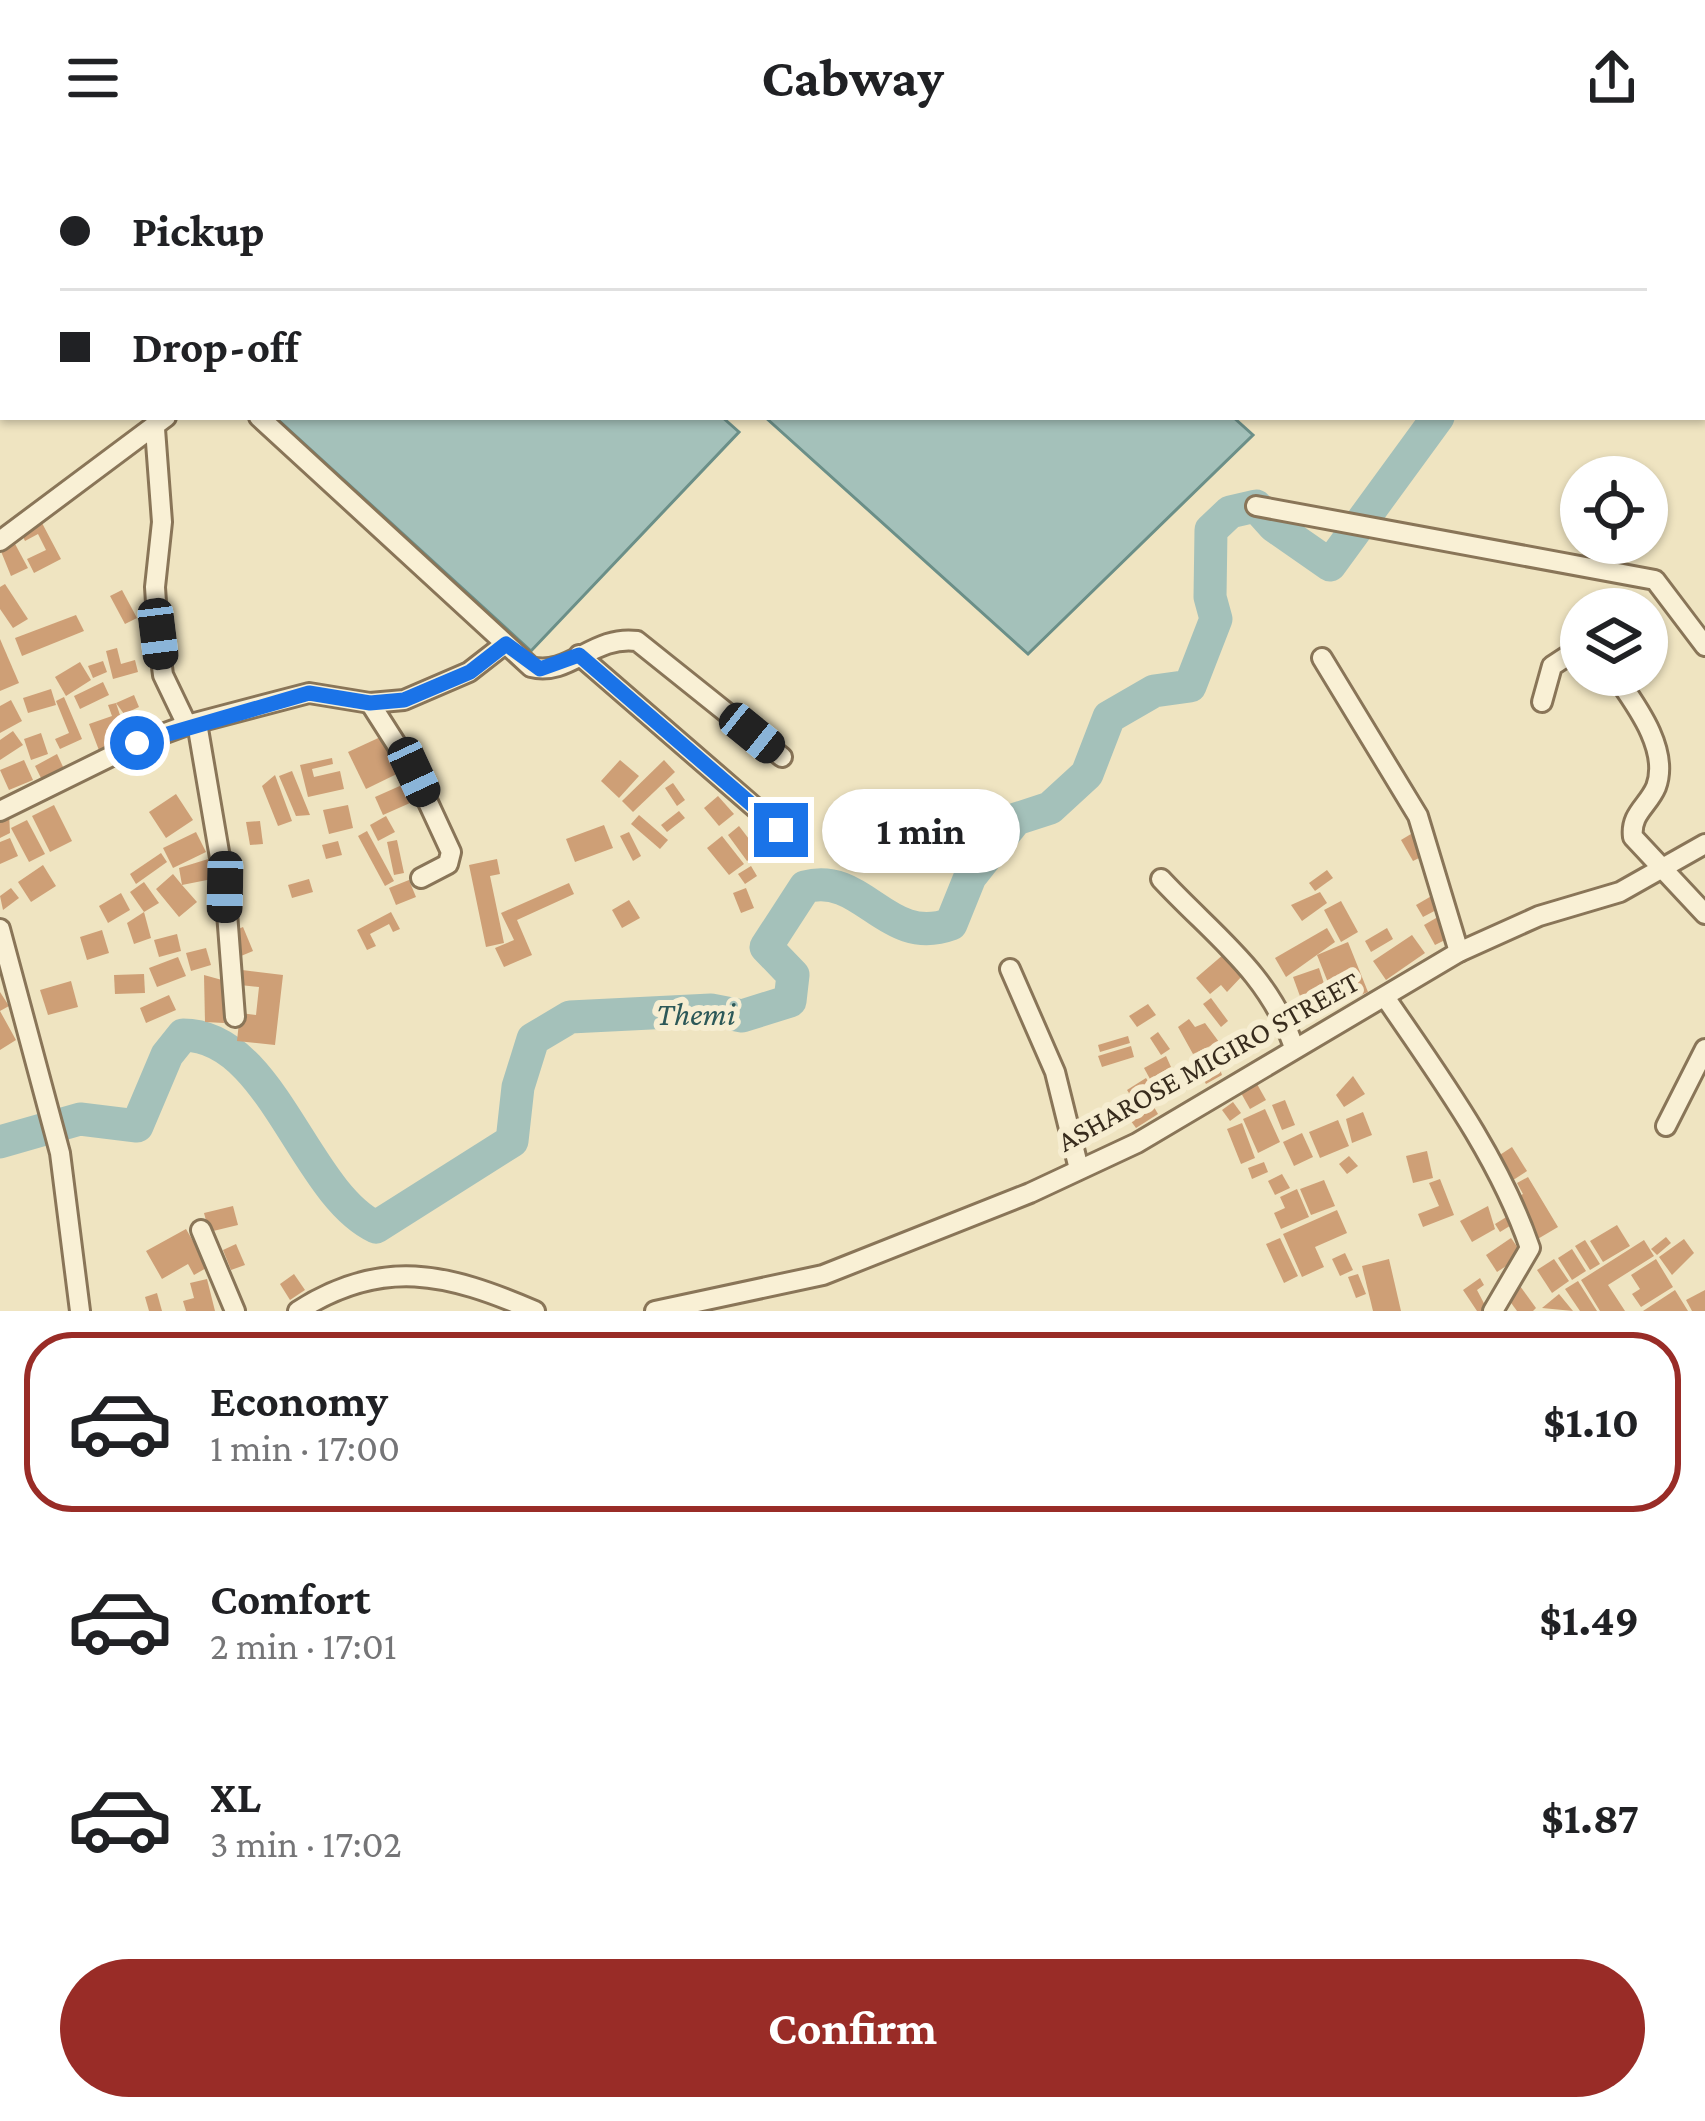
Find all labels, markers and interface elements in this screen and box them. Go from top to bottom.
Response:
icon: menu [60,45,126,111]
icon: share [1579,45,1645,111]
text: Cabway [761,48,944,108]
text: Pickup [132,206,265,256]
text: Drop-off [132,322,299,372]
map controls [1560,456,1668,696]
button: locate [1560,456,1668,564]
button: layers [1560,588,1668,696]
car [136,596,180,672]
car [713,696,791,770]
route start [110,716,164,770]
car [382,732,446,812]
callout: 1 min [823,788,1021,872]
route end [754,803,808,857]
text: 1 min [877,809,965,852]
car [206,851,244,923]
street label: ASHAROSE MIGIRO STREET [1051,964,1365,1158]
water label: Themi [656,995,736,1032]
icon: car [66,1368,174,1476]
text: Economy [210,1376,388,1426]
text: $1.10 [1543,1397,1639,1447]
text: 1 min · 17:00 [210,1426,400,1469]
icon: car [66,1566,174,1674]
text: Comfort [210,1574,371,1624]
text: $1.49 [1539,1595,1639,1645]
text: 2 min · 17:01 [210,1624,397,1667]
icon: car [66,1764,174,1872]
text: XL [210,1772,261,1822]
text: $1.87 [1541,1793,1639,1843]
text: 3 min · 17:02 [210,1822,402,1865]
button: Confirm [60,1959,1645,2097]

